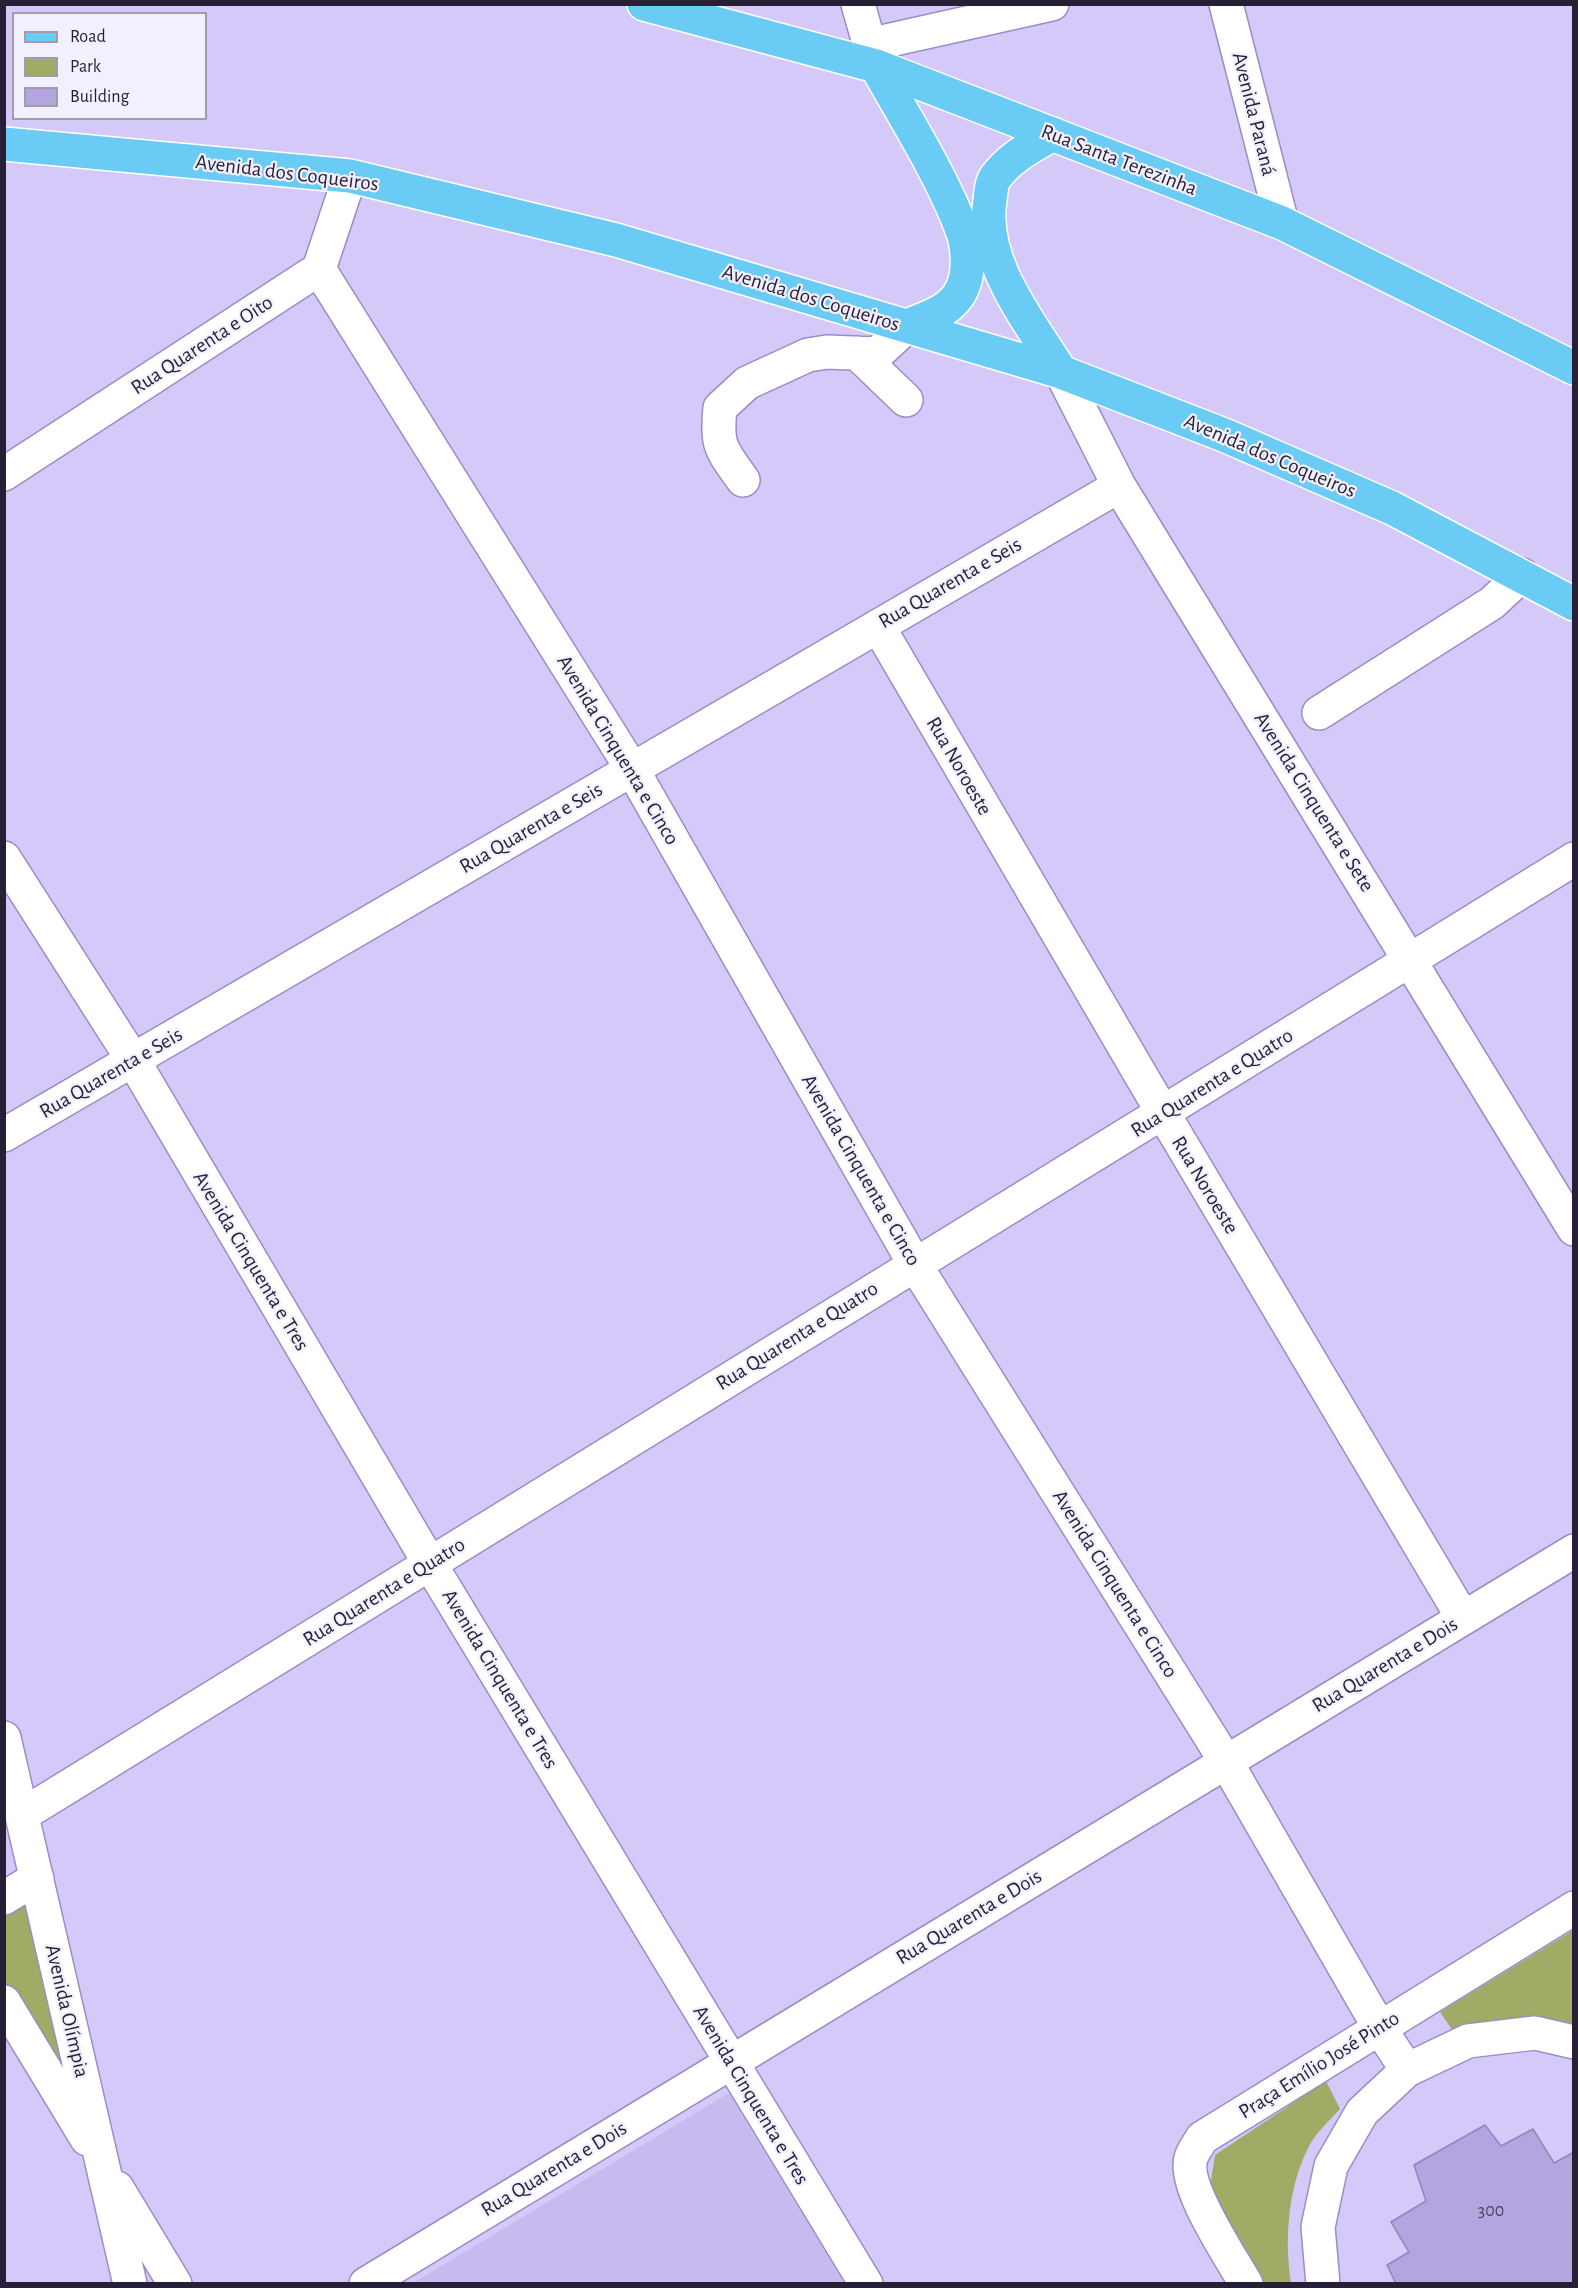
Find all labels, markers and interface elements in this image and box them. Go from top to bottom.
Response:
legend [12,12,207,120]
text: Road [70,28,106,46]
street label: Avenida Paraná [1226,50,1282,178]
text: Park [70,58,101,76]
text: Building [70,88,129,106]
street label: Rua Santa Terezinha [1037,119,1201,201]
street label: Avenida dos Coqueiros [194,149,380,197]
street label: Avenida dos Coqueiros [719,259,903,337]
street label: Rua Quarenta e Oito [126,290,278,400]
street label: Avenida dos Coqueiros [1180,408,1360,504]
street label: Rua Quarenta e Seis [874,532,1026,634]
street label: Avenida Cinquenta e Cinco [551,651,685,849]
street label: Avenida Cinquenta e Sete [1248,708,1380,896]
street label: Rua Noroeste [921,712,997,820]
street label: Rua Quarenta e Seis [455,777,607,879]
street label: Rua Quarenta e Seis [35,1022,187,1124]
street label: Rua Quarenta e Quatro [1126,1023,1298,1143]
street label: Avenida Cinquenta e Cinco [796,1070,926,1270]
street label: Rua Noroeste [1166,1131,1244,1239]
street label: Avenida Cinquenta e Tres [187,1167,315,1355]
street label: Rua Quarenta e Quatro [711,1276,883,1396]
street label: Avenida Cinquenta e Cinco [1047,1485,1183,1683]
street label: Rua Quarenta e Quatro [298,1532,470,1652]
street label: Avenida Cinquenta e Tres [436,1585,564,1773]
street label: Rua Quarenta e Dois [1307,1612,1463,1718]
street label: Rua Quarenta e Dois [891,1864,1047,1970]
street label: Avenida Olímpia [39,1942,95,2080]
street label: Avenida Cinquenta e Tres [687,2001,815,2189]
street label: Praça Emílio José Pinto [1234,2005,1404,2125]
street label: Rua Quarenta e Dois [476,2116,632,2222]
house number: 300 [1478,2200,1504,2222]

